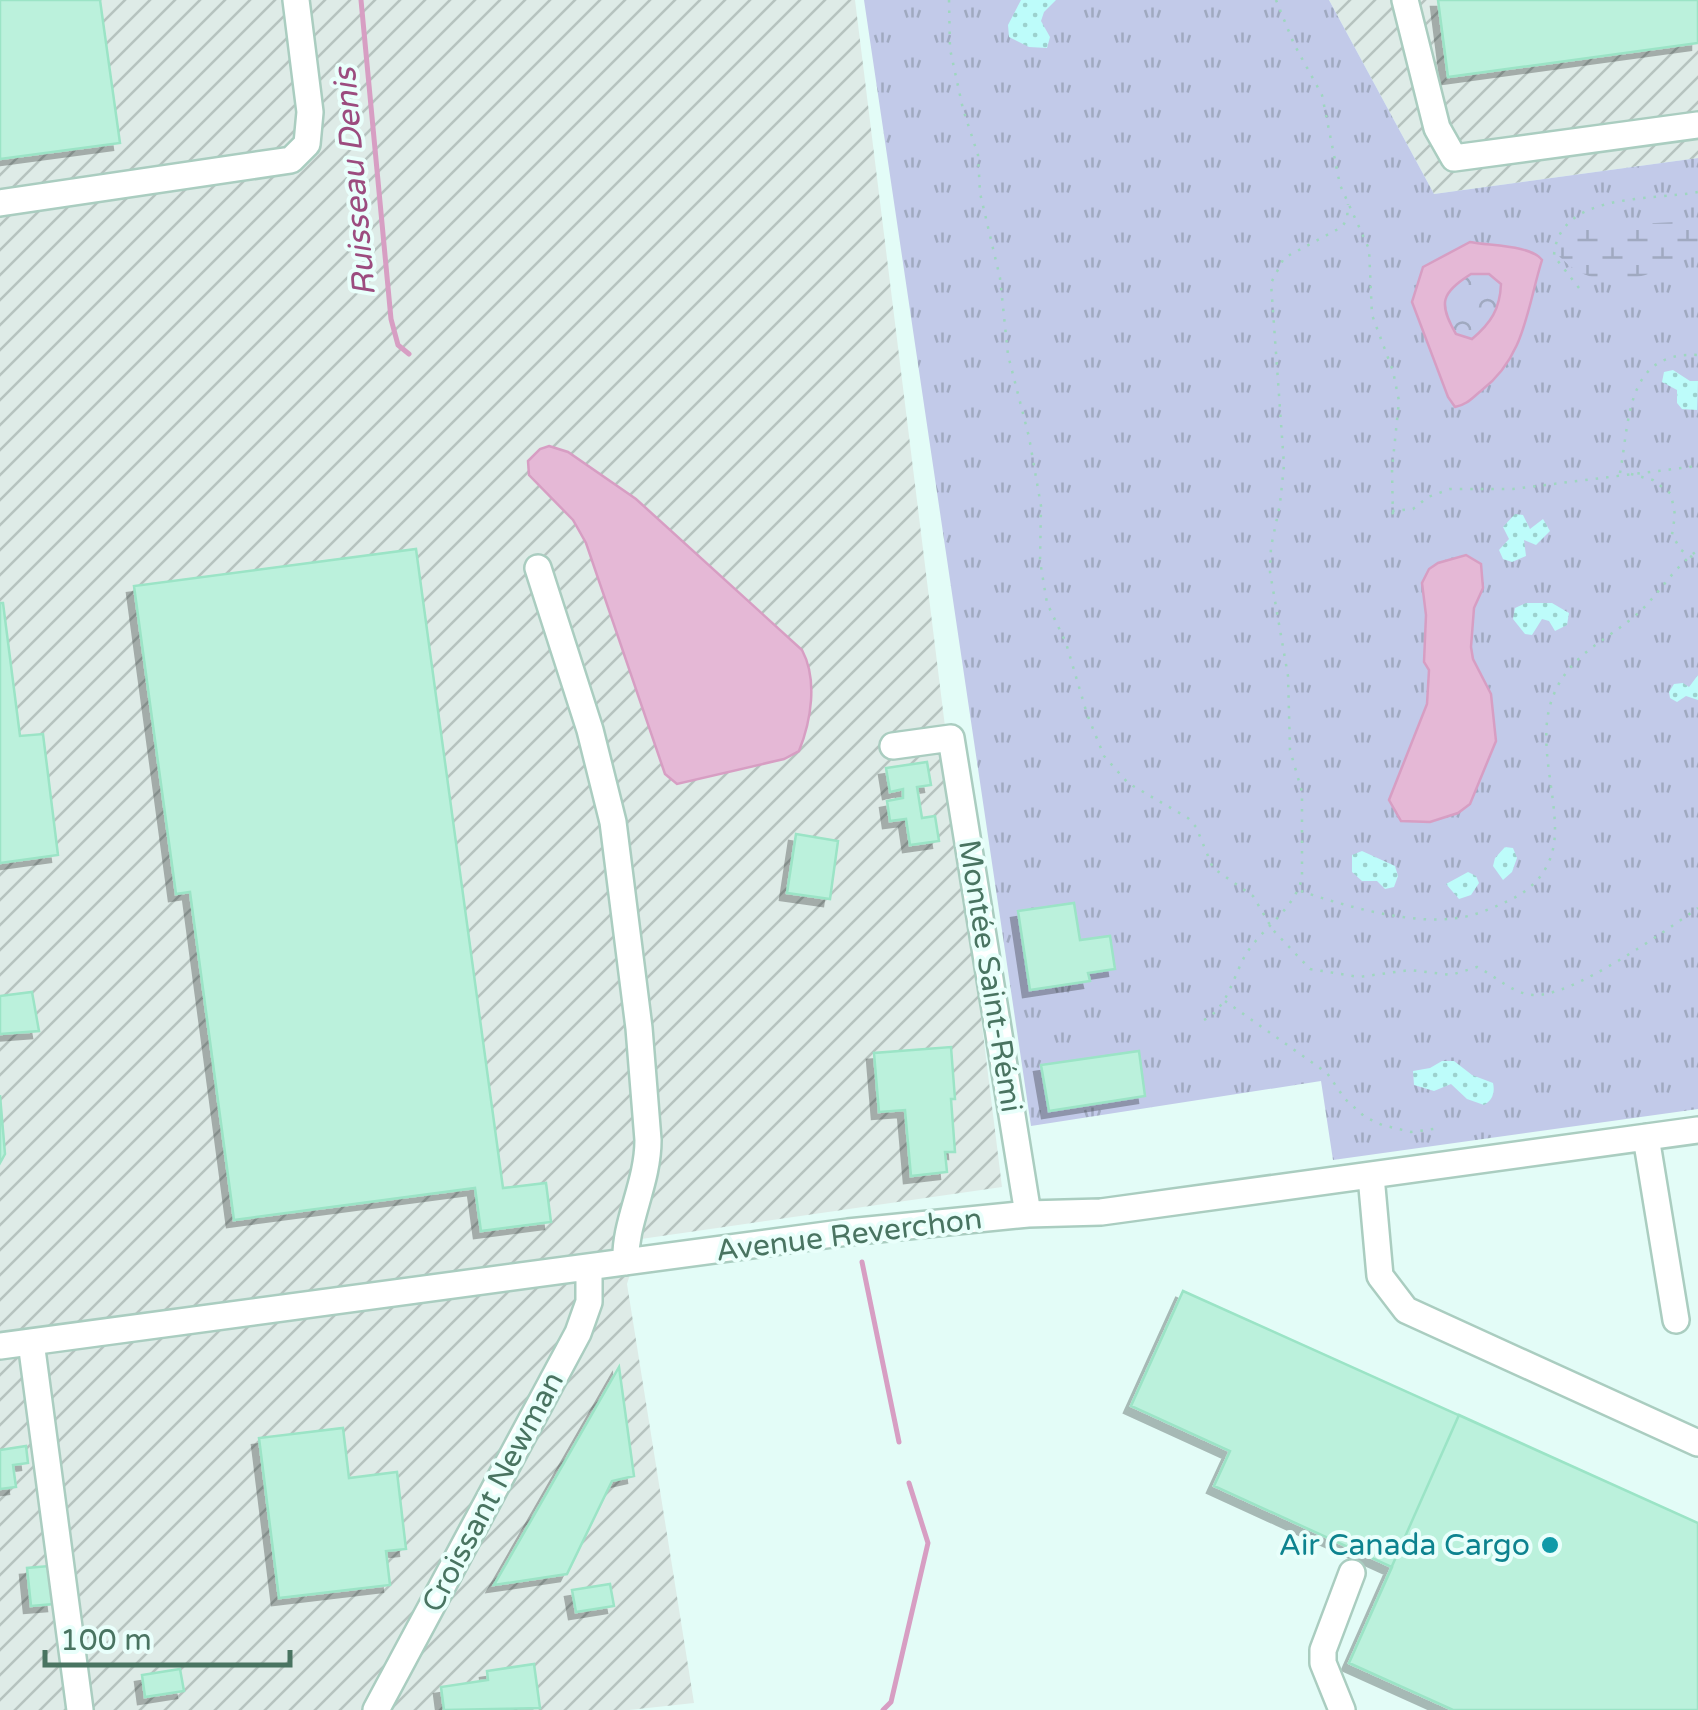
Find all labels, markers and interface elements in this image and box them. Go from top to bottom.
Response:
water label: Ruisseau Denis [326,64,384,298]
street label: Montée Saint-Rémi [950,837,1030,1115]
street label: Avenue Reverchon [714,1200,984,1270]
street label: Croissant Newman [414,1365,572,1619]
place label: Air Canada Cargo [1279,1527,1530,1564]
marker: Air Canada Cargo [1539,1534,1561,1556]
scale bar [45,1605,290,1667]
text: 100 m [60,1622,152,1659]

